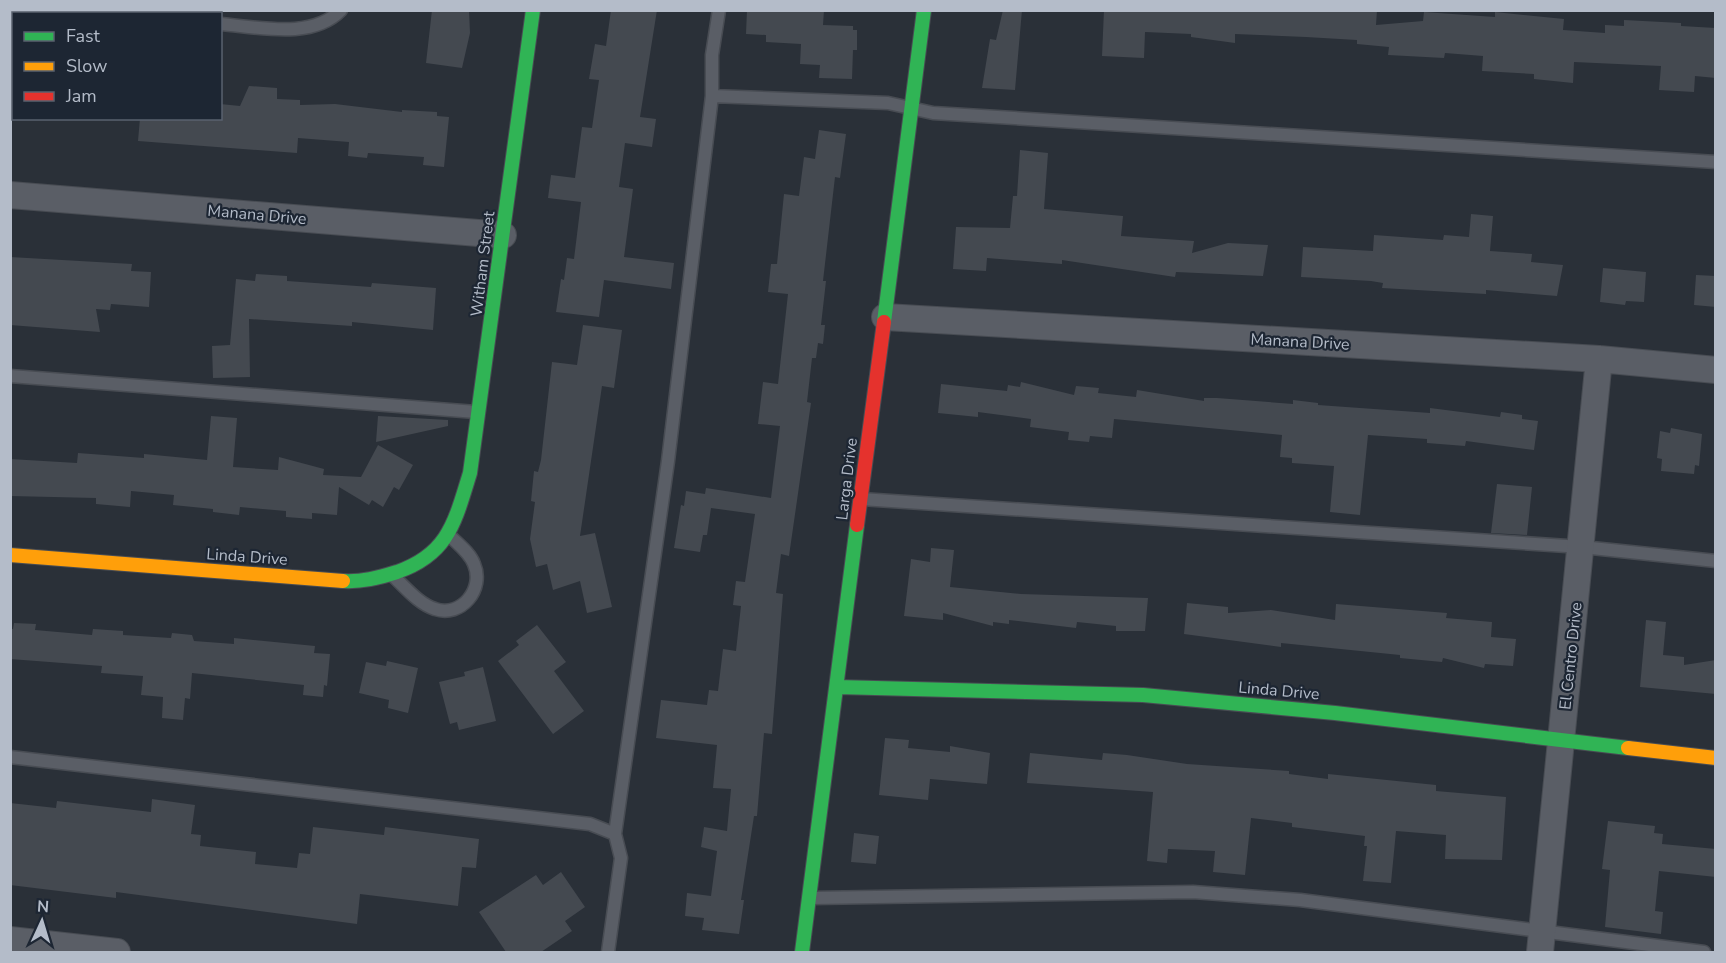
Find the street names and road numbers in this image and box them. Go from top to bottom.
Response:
street label: Manana Drive [207,200,307,230]
street label: Witham Street [466,210,500,318]
street label: Manana Drive [1250,328,1350,356]
street label: Larga Drive [831,437,863,521]
street label: Linda Drive [206,543,288,571]
street label: El Centro Drive [1554,601,1588,711]
street label: Linda Drive [1238,676,1320,706]

